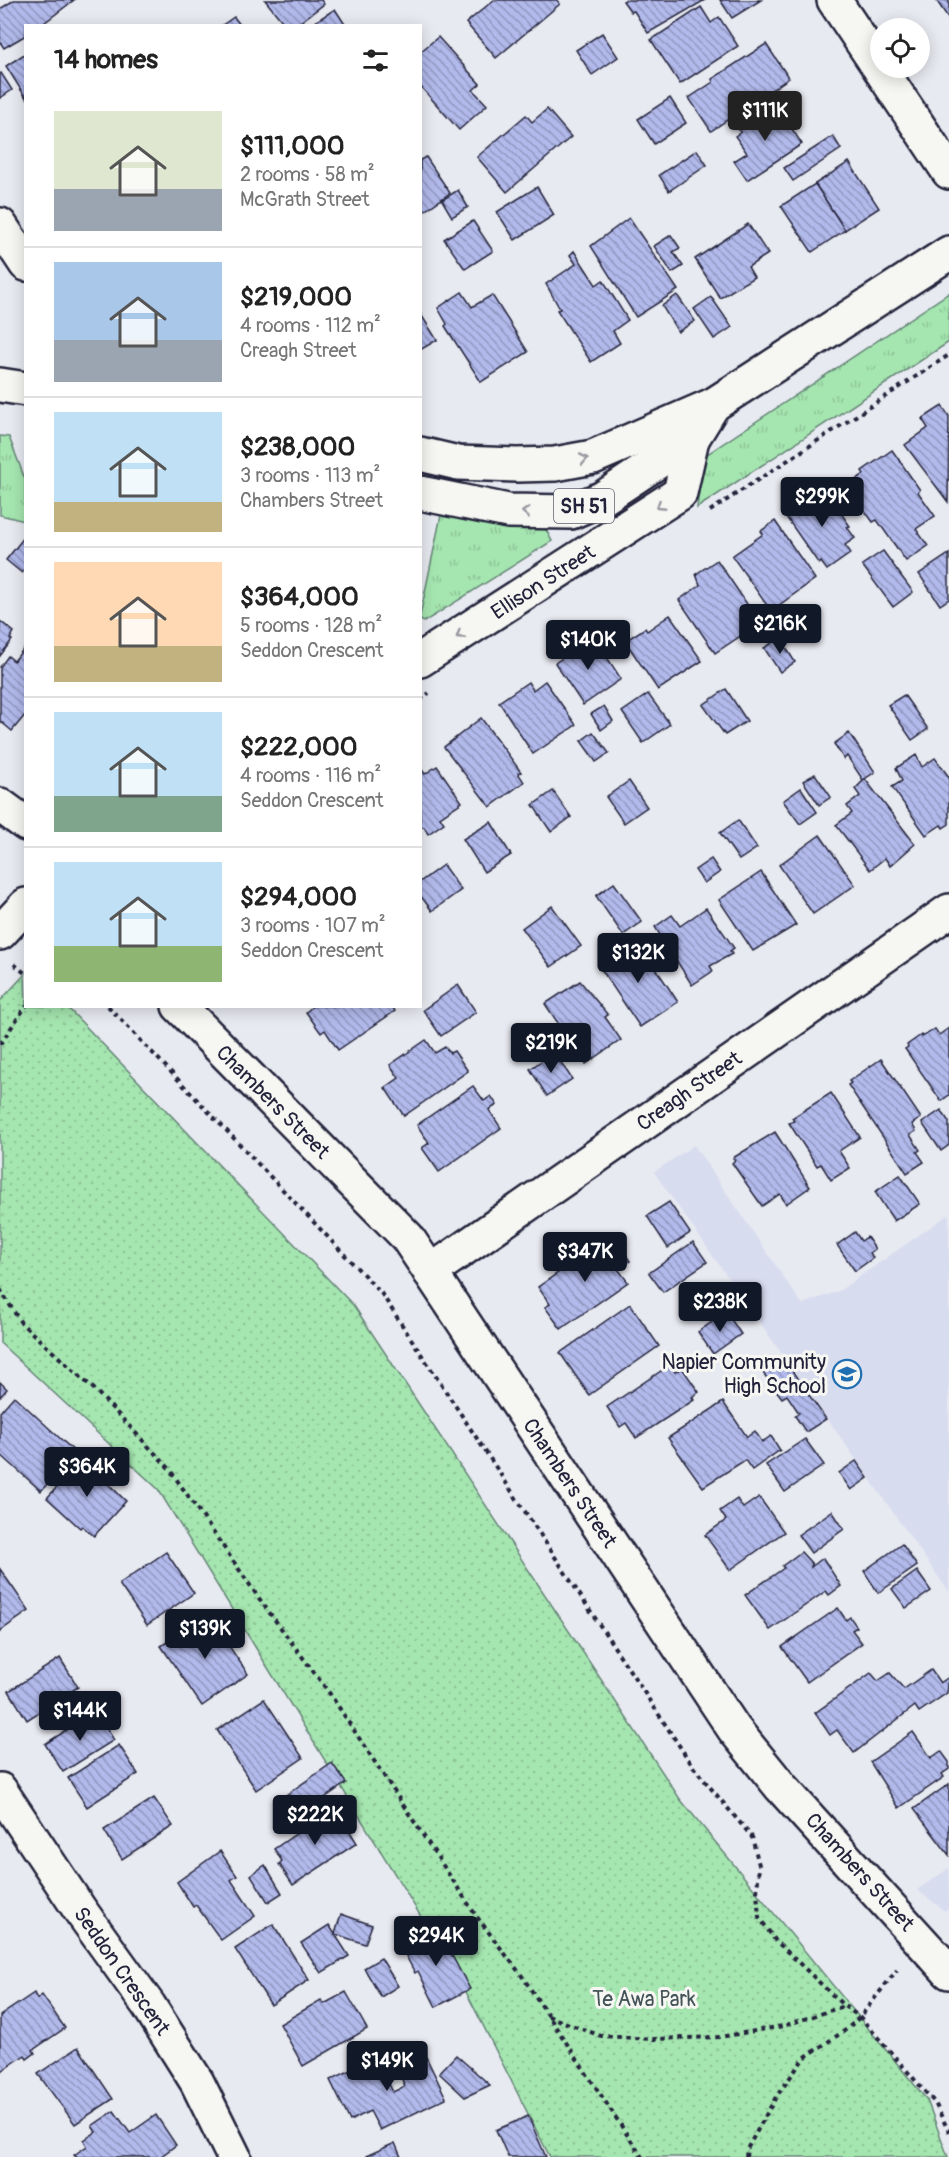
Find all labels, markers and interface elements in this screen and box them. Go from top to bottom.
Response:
map controls [870,18,930,78]
button: locate [870,18,930,78]
text: 14 homes [54,44,158,76]
icon: filters [359,44,392,77]
pin: $111K [723,91,807,142]
text: $111K [742,98,788,123]
text: $111,000 [240,130,344,162]
icon: home [102,135,174,207]
text: 2 rooms · 58 m² [240,162,375,187]
text: McGrath Street [240,187,370,212]
text: $219,000 [240,281,352,313]
icon: home [102,286,174,358]
text: 4 rooms · 112 m² [240,313,381,338]
text: Creagh Street [240,338,356,363]
text: $238,000 [240,431,355,463]
icon: home [102,436,174,508]
one-way arrow [579,453,589,466]
text: 3 rooms · 113 m² [240,463,380,488]
pin: $299K [780,477,864,528]
text: $299K [795,484,849,509]
text: Chambers Street [240,488,383,513]
road number: SH 51 [554,489,614,523]
one-way arrow [655,499,666,510]
one-way arrow [522,505,531,518]
street label: Ellison Street [486,539,601,626]
text: $364,000 [240,581,359,613]
icon: home [102,586,174,658]
pin: $216K [738,604,822,655]
text: $216K [753,611,807,636]
text: 5 rooms · 128 m² [240,613,382,638]
pin: $140K [546,620,630,671]
one-way arrow [456,627,467,638]
text: $140K [560,627,616,652]
text: Seddon Crescent [240,638,384,663]
text: $222,000 [240,731,358,763]
icon: home [102,736,174,808]
text: 4 rooms · 116 m² [240,763,381,788]
text: Seddon Crescent [240,788,384,813]
text: $294,000 [240,881,357,913]
icon: home [102,886,174,958]
text: 3 rooms · 107 m² [240,913,386,938]
pin: $132K [596,933,680,984]
text: Seddon Crescent [240,938,384,963]
text: $132K [611,940,665,965]
pin: $219K [509,1023,593,1074]
text: $219K [525,1030,577,1055]
street label: Chambers Street [210,1040,336,1165]
street label: Creagh Street [631,1045,748,1138]
pin: $347K [543,1232,627,1283]
text: $347K [557,1239,613,1264]
pin: $238K [678,1282,762,1333]
text: $238K [693,1289,747,1314]
place label: Napier Community High School [661,1349,826,1400]
school or university icon: Napier Community High School [831,1358,863,1390]
street label: Chambers Street [516,1413,623,1554]
pin: $364K [45,1447,129,1498]
text: $364K [58,1454,116,1479]
pin: $139K [163,1609,247,1660]
text: $139K [179,1616,231,1641]
pin: $144K [38,1691,122,1742]
text: $144K [53,1698,107,1723]
pin: $222K [273,1795,357,1846]
text: $222K [287,1802,343,1827]
street label: Chambers Street [799,1807,920,1938]
street label: Seddon Crescent [67,1902,176,2041]
pin: $294K [394,1916,478,1967]
text: $294K [408,1923,464,1948]
park label: Te Awa Park [592,1986,696,2013]
pin: $149K [345,2041,429,2092]
text: $149K [361,2048,413,2073]

